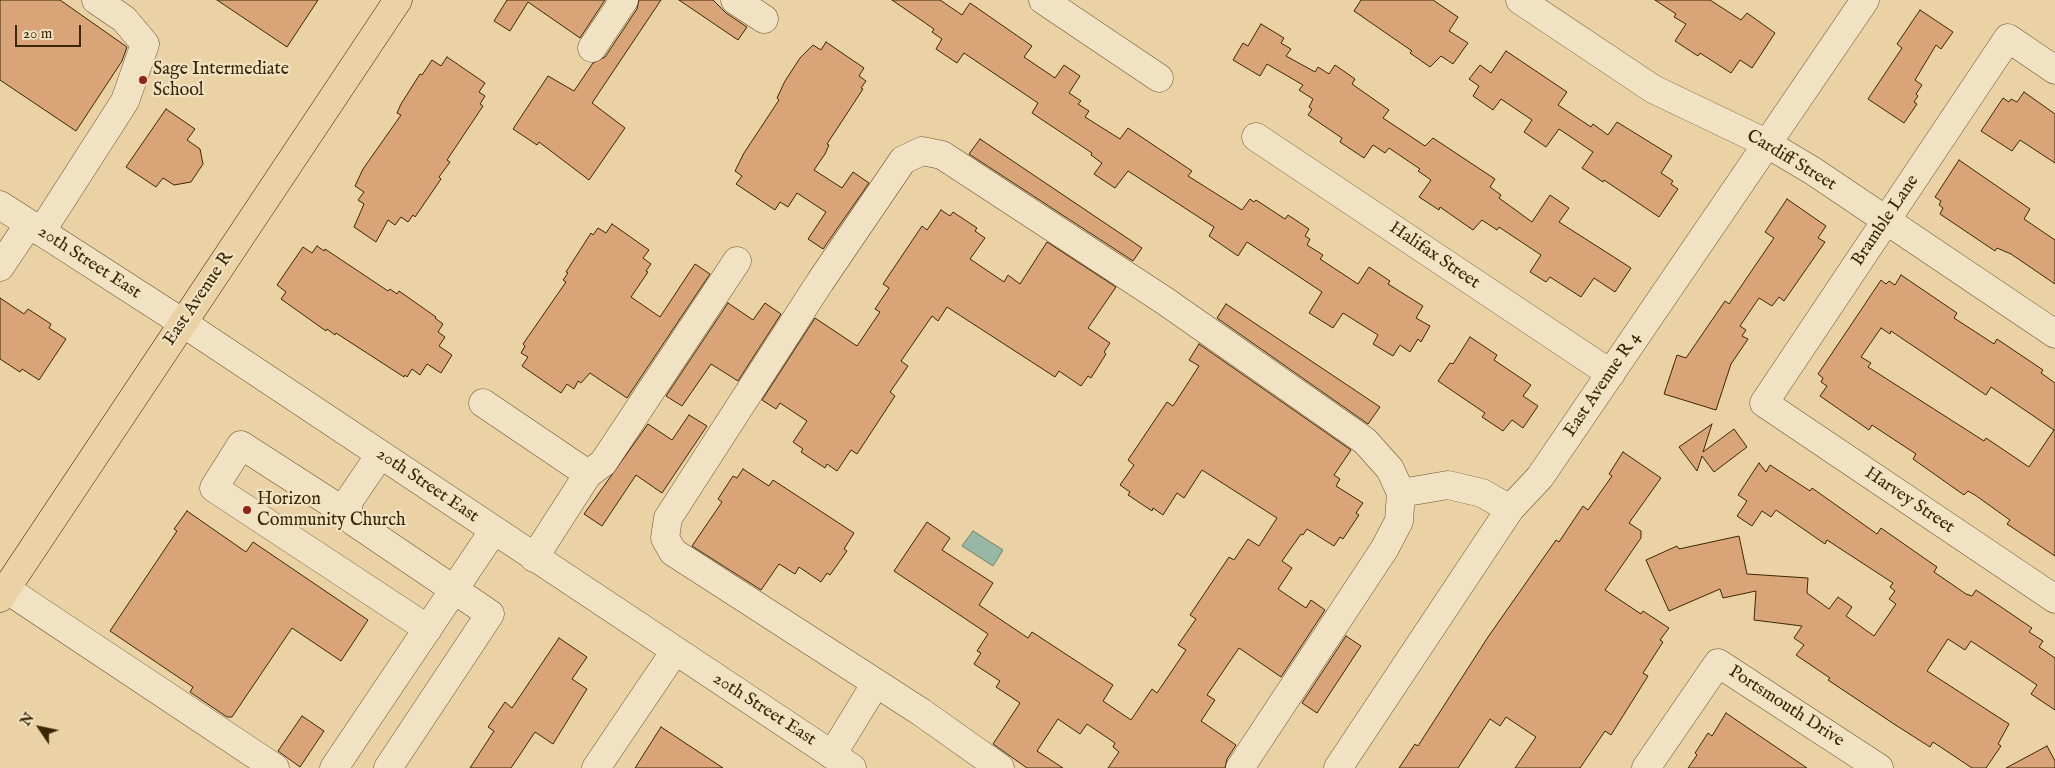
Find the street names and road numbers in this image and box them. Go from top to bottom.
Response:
street label: Cardiff Street [1742,126,1840,196]
street label: Bramble Lane [1848,171,1924,271]
street label: Halifax Street [1385,218,1483,294]
street label: 20th Street East [33,222,145,304]
street label: East Avenue R [160,248,238,350]
street label: East Avenue R 4 [1560,328,1646,442]
street label: 20th Street East [372,444,482,528]
street label: Harvey Street [1860,463,1958,539]
street label: Portsmouth Drive [1724,662,1848,752]
street label: 20th Street East [708,669,820,751]

